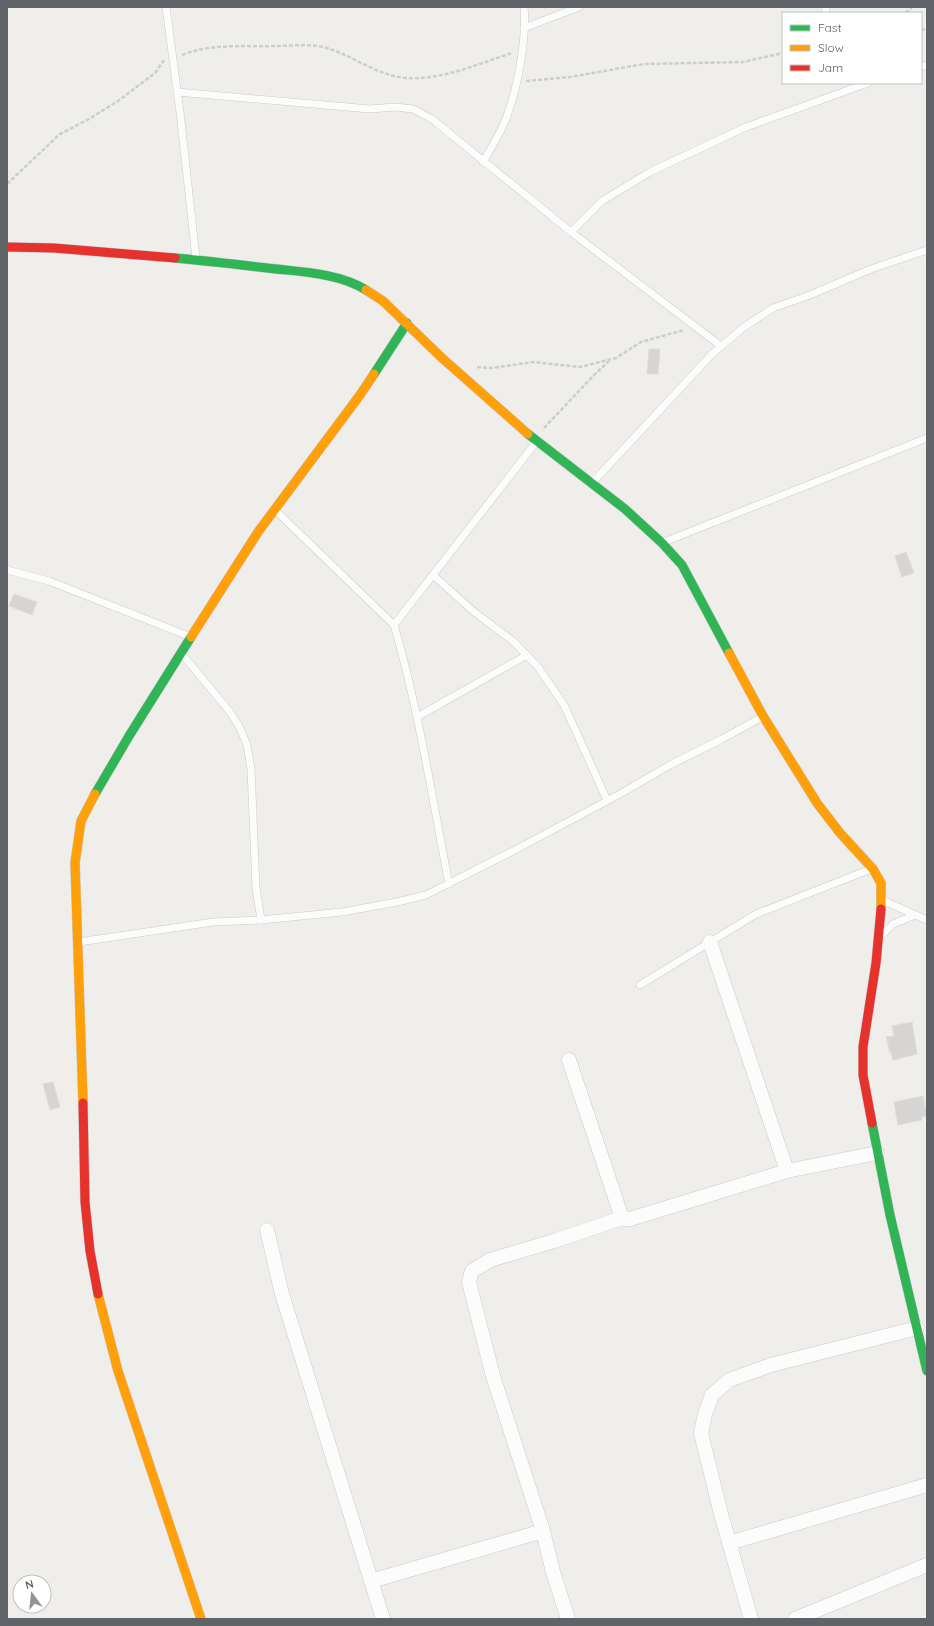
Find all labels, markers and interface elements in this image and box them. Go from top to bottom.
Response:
legend [782,12,922,84]
text: Fast [818,20,842,35]
text: Slow [818,40,844,55]
text: Jam [818,60,843,75]
north arrow [12,1574,52,1614]
text: N [24,1577,35,1592]

